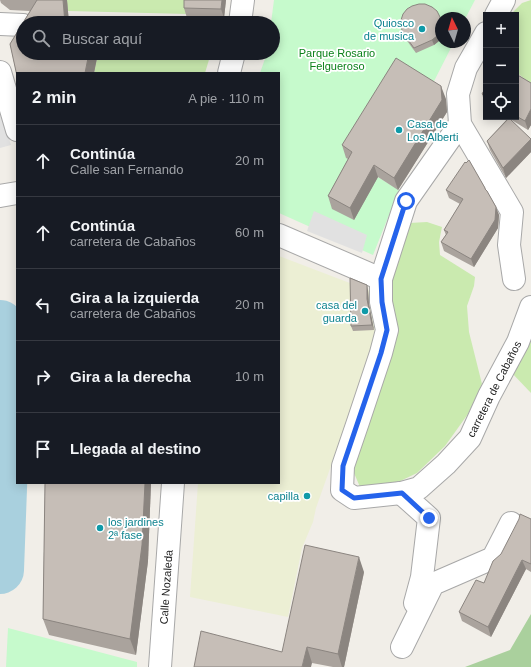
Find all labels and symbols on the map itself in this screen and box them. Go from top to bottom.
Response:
north arrow [435,12,471,48]
place label: Quiosco de musica [364,17,415,42]
marker: Quiosco de musica [417,24,427,34]
park label: Parque Rosario Felgueroso [299,47,375,72]
place label: Casa de Los Alberti [407,118,458,143]
marker: Casa de Los Alberti [394,125,404,135]
route start [397,192,415,210]
place label: casa del guarda [316,299,358,324]
marker: casa del guarda [360,306,370,316]
street label: carretera de Cabaños [465,338,524,439]
place label: capilla [268,490,300,502]
marker: capilla [302,491,312,501]
route end [420,509,438,527]
place label: los jardines 2ª fase [108,516,164,541]
marker: los jardines 2ª fase [95,523,105,533]
street label: Calle Nozaleda [157,548,175,625]

